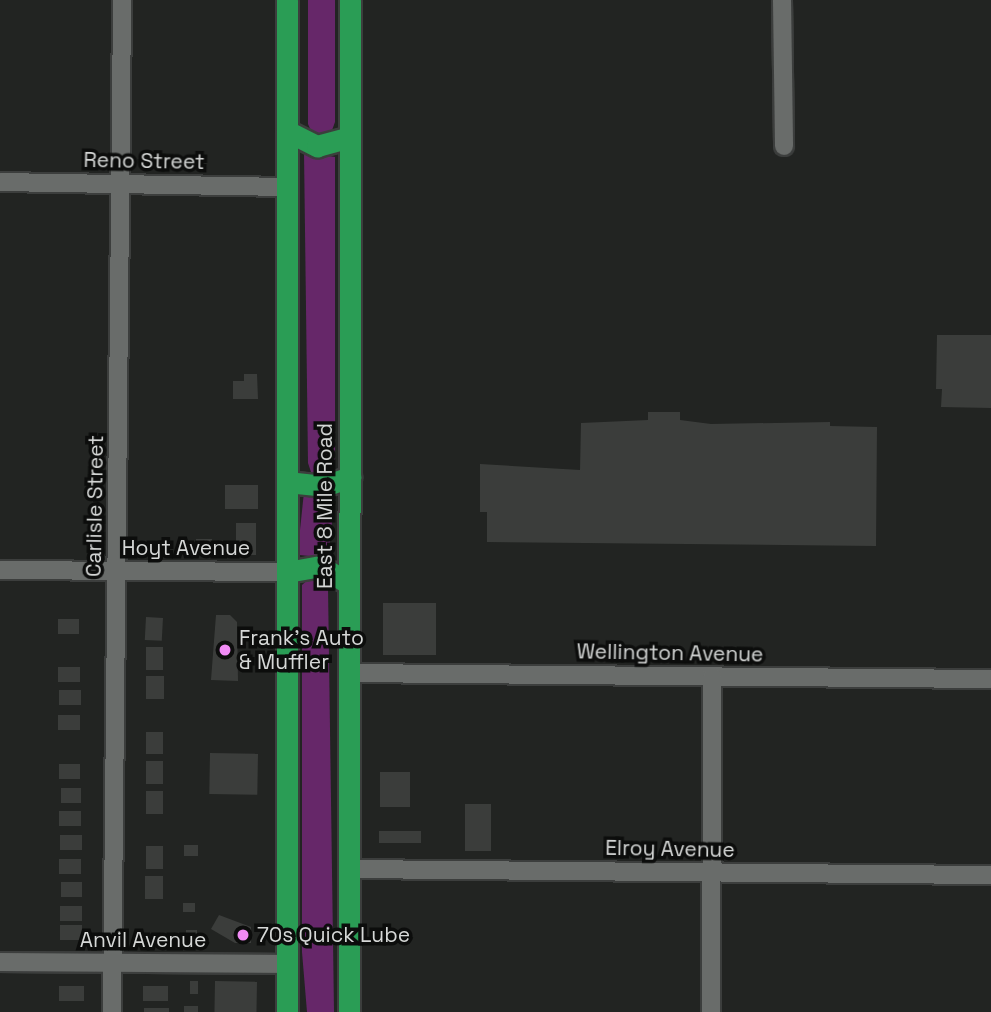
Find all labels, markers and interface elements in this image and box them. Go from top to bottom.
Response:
street label: Reno Street [83,147,205,175]
street label: East 8 Mile Road [312,423,338,589]
street label: Carlisle Street [81,435,109,577]
street label: Hoyt Avenue [122,535,250,561]
place label: Frank's Auto & Muffler [239,625,364,675]
street label: Wellington Avenue [576,639,764,667]
marker: Frank's Auto & Muffler [217,642,233,658]
street label: Elroy Avenue [605,835,735,863]
place label: 70s Quick Lube [257,922,410,948]
street label: Anvil Avenue [80,927,206,953]
marker: 70s Quick Lube [235,927,251,943]

